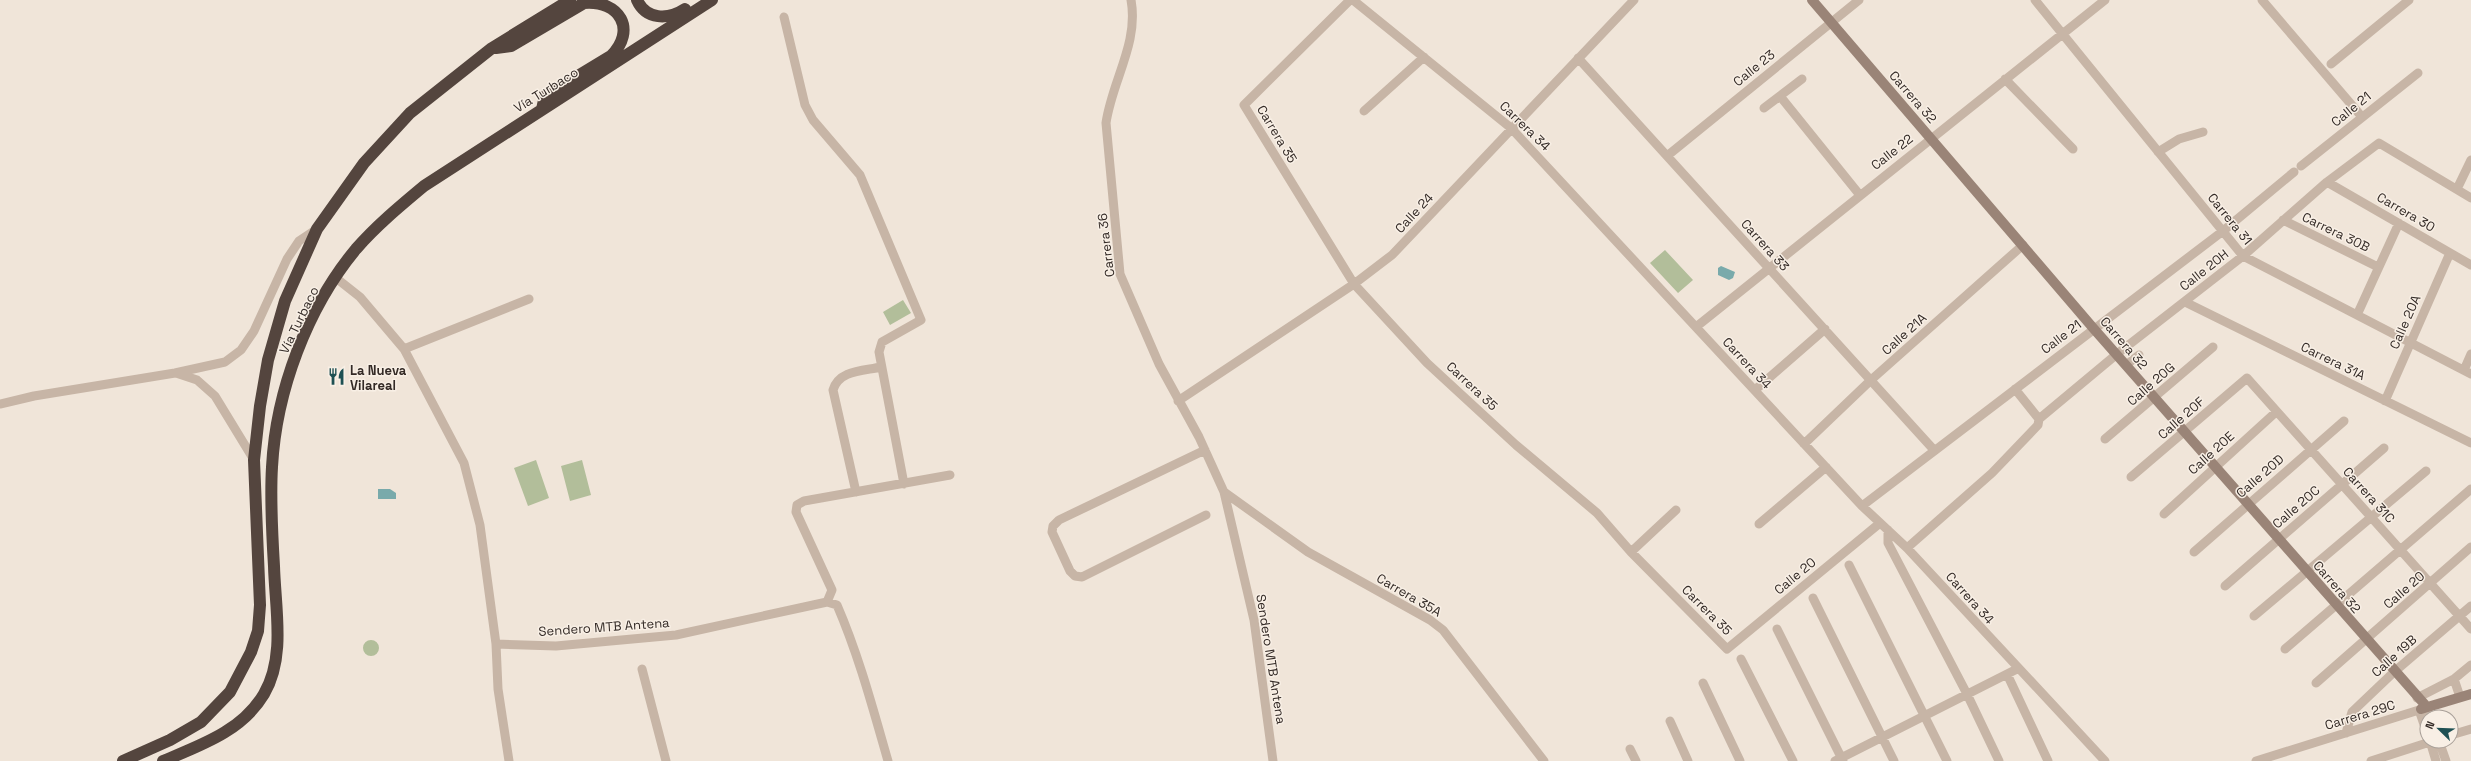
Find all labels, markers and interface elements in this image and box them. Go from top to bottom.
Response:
street label: Calle 23 [1730,46,1778,90]
street label: Vía Turbaco [511,64,581,116]
street label: Carrera 32 [1885,67,1941,127]
street label: Calle 21 [2328,88,2374,130]
street label: Carrera 34 [1496,97,1554,155]
street label: Carrera 35 [1253,102,1301,166]
street label: Calle 22 [1867,130,1917,174]
street label: Carrera 30 [2374,188,2438,236]
street label: Calle 24 [1391,189,1437,237]
street label: Carrera 31 [2204,190,2256,248]
street label: Carrera 30B [2299,208,2373,256]
street label: Carrera 36 [1094,212,1118,278]
street label: Carrera 33 [1737,215,1793,275]
street label: Calle 20H [2176,245,2232,295]
street label: Vía Turbaco [275,284,323,356]
street label: Calle 20A [2386,292,2424,352]
street label: Calle 21A [1878,309,1930,359]
street label: Carrera 32 [2096,313,2152,373]
street label: Calle 21 [2037,316,2085,358]
street label: Carrera 34 [1719,334,1775,392]
street label: Carrera 31A [2298,338,2368,384]
street label: Carrera 35 [1443,358,1501,414]
street label: Calle 20G [2124,359,2178,409]
place label: La Nueva Vilareal [350,362,407,394]
restaurant icon: La Nueva Vilareal [327,367,347,387]
street label: Calle 20F [2154,393,2208,443]
street label: Calle 20E [2184,428,2238,478]
street label: Calle 20D [2233,451,2287,501]
street label: Carrera 31C [2339,463,2399,527]
street label: Calle 20C [2269,482,2323,532]
street label: Calle 20 [1771,554,1819,598]
street label: Carrera 32 [2309,557,2365,617]
street label: Calle 20 [2380,567,2428,613]
street label: Carrera 34 [1942,568,1998,628]
street label: Carrera 35A [1373,570,1445,620]
street label: Carrera 35 [1678,581,1736,639]
street label: Sendero MTB Antena [1252,593,1290,726]
street label: Sendero MTB Antena [538,614,671,640]
street label: Calle 19B [2368,631,2420,681]
street label: Carrera 29C [2323,696,2397,734]
north arrow [2419,709,2459,749]
text: N [2422,719,2438,731]

